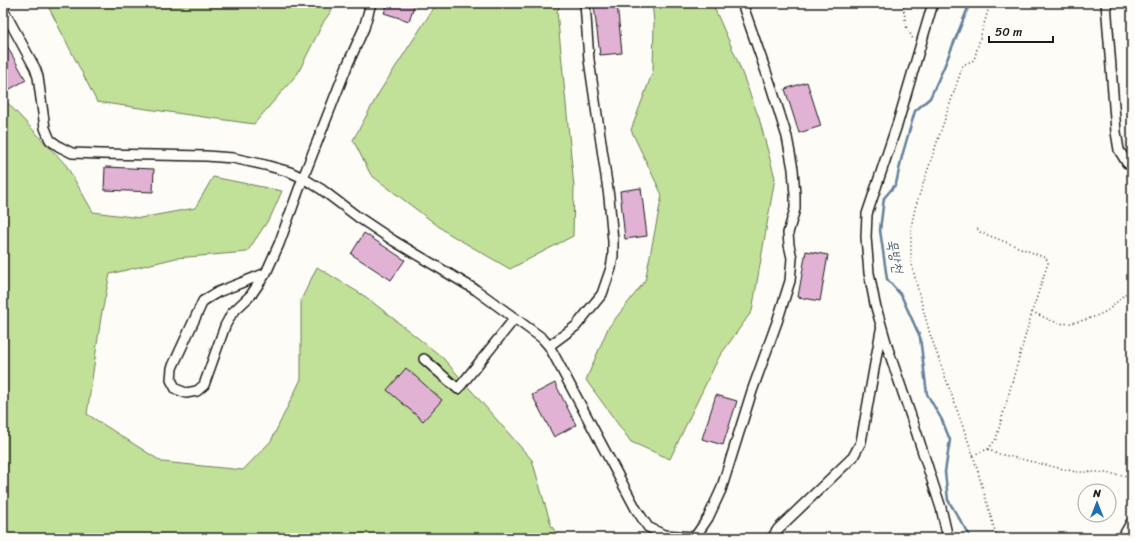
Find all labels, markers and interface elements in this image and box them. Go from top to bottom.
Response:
scale bar [989,18,1053,44]
text: 50 m [995,21,1022,43]
water label: 묵방천 [880,237,911,277]
north arrow [1077,483,1117,523]
text: N [1092,484,1101,503]

